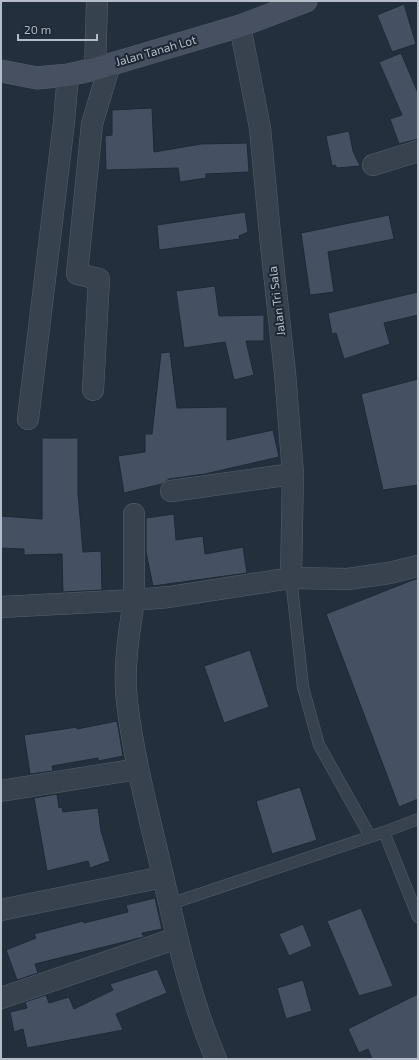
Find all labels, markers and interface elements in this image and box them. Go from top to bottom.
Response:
scale bar [18,16,97,42]
text: 20 m [24,22,51,36]
street label: Jalan Tanah Lot [114,32,198,68]
street label: Jalan Tri Sala [265,266,287,337]

